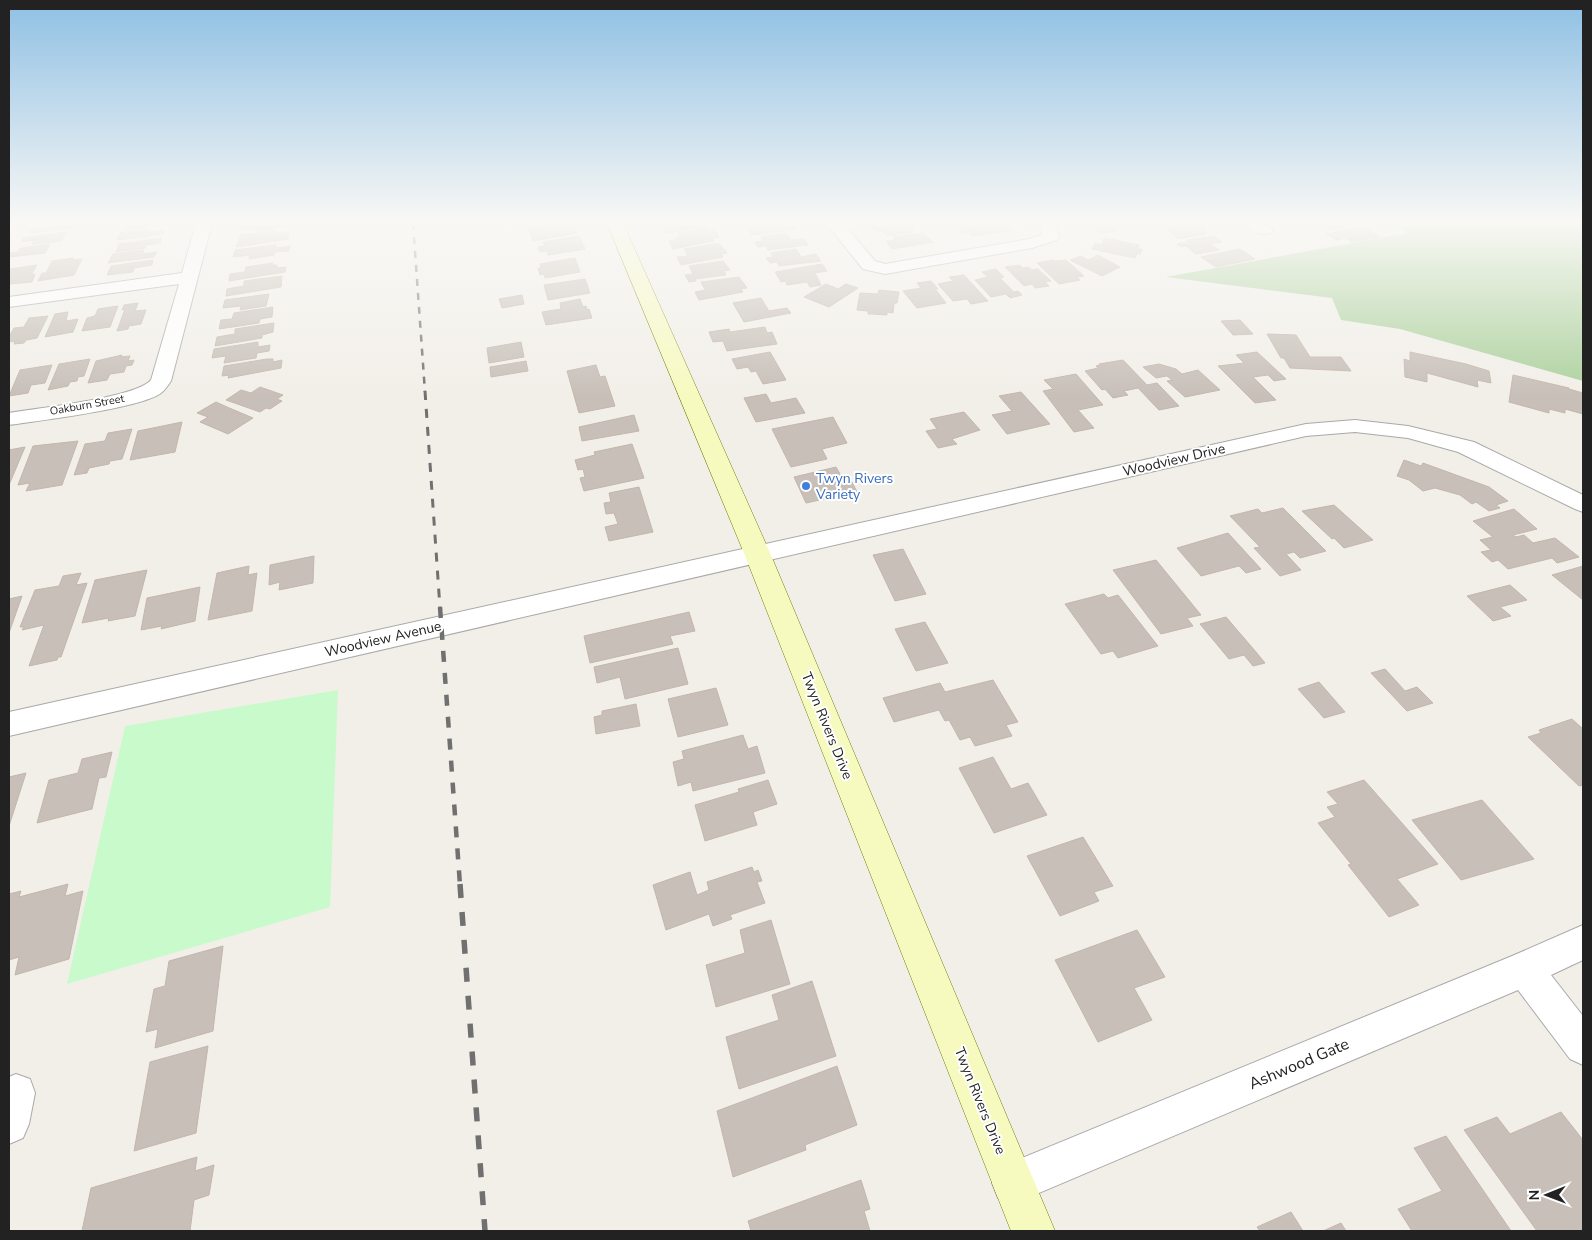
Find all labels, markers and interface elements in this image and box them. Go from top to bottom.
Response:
street label: Oakburn Street [49,391,126,419]
street label: Woodview Drive [1121,439,1227,481]
place label: Twyn Rivers Variety [815,469,893,504]
marker: Twyn Rivers Variety [800,480,812,492]
street label: Woodview Avenue [323,616,443,662]
street label: Twyn Rivers Drive [797,670,857,782]
street label: Ashwood Gate [1245,1033,1353,1095]
street label: Twyn Rivers Drive [950,1045,1010,1157]
north arrow [1522,1170,1572,1220]
text: N [1525,1190,1544,1201]

